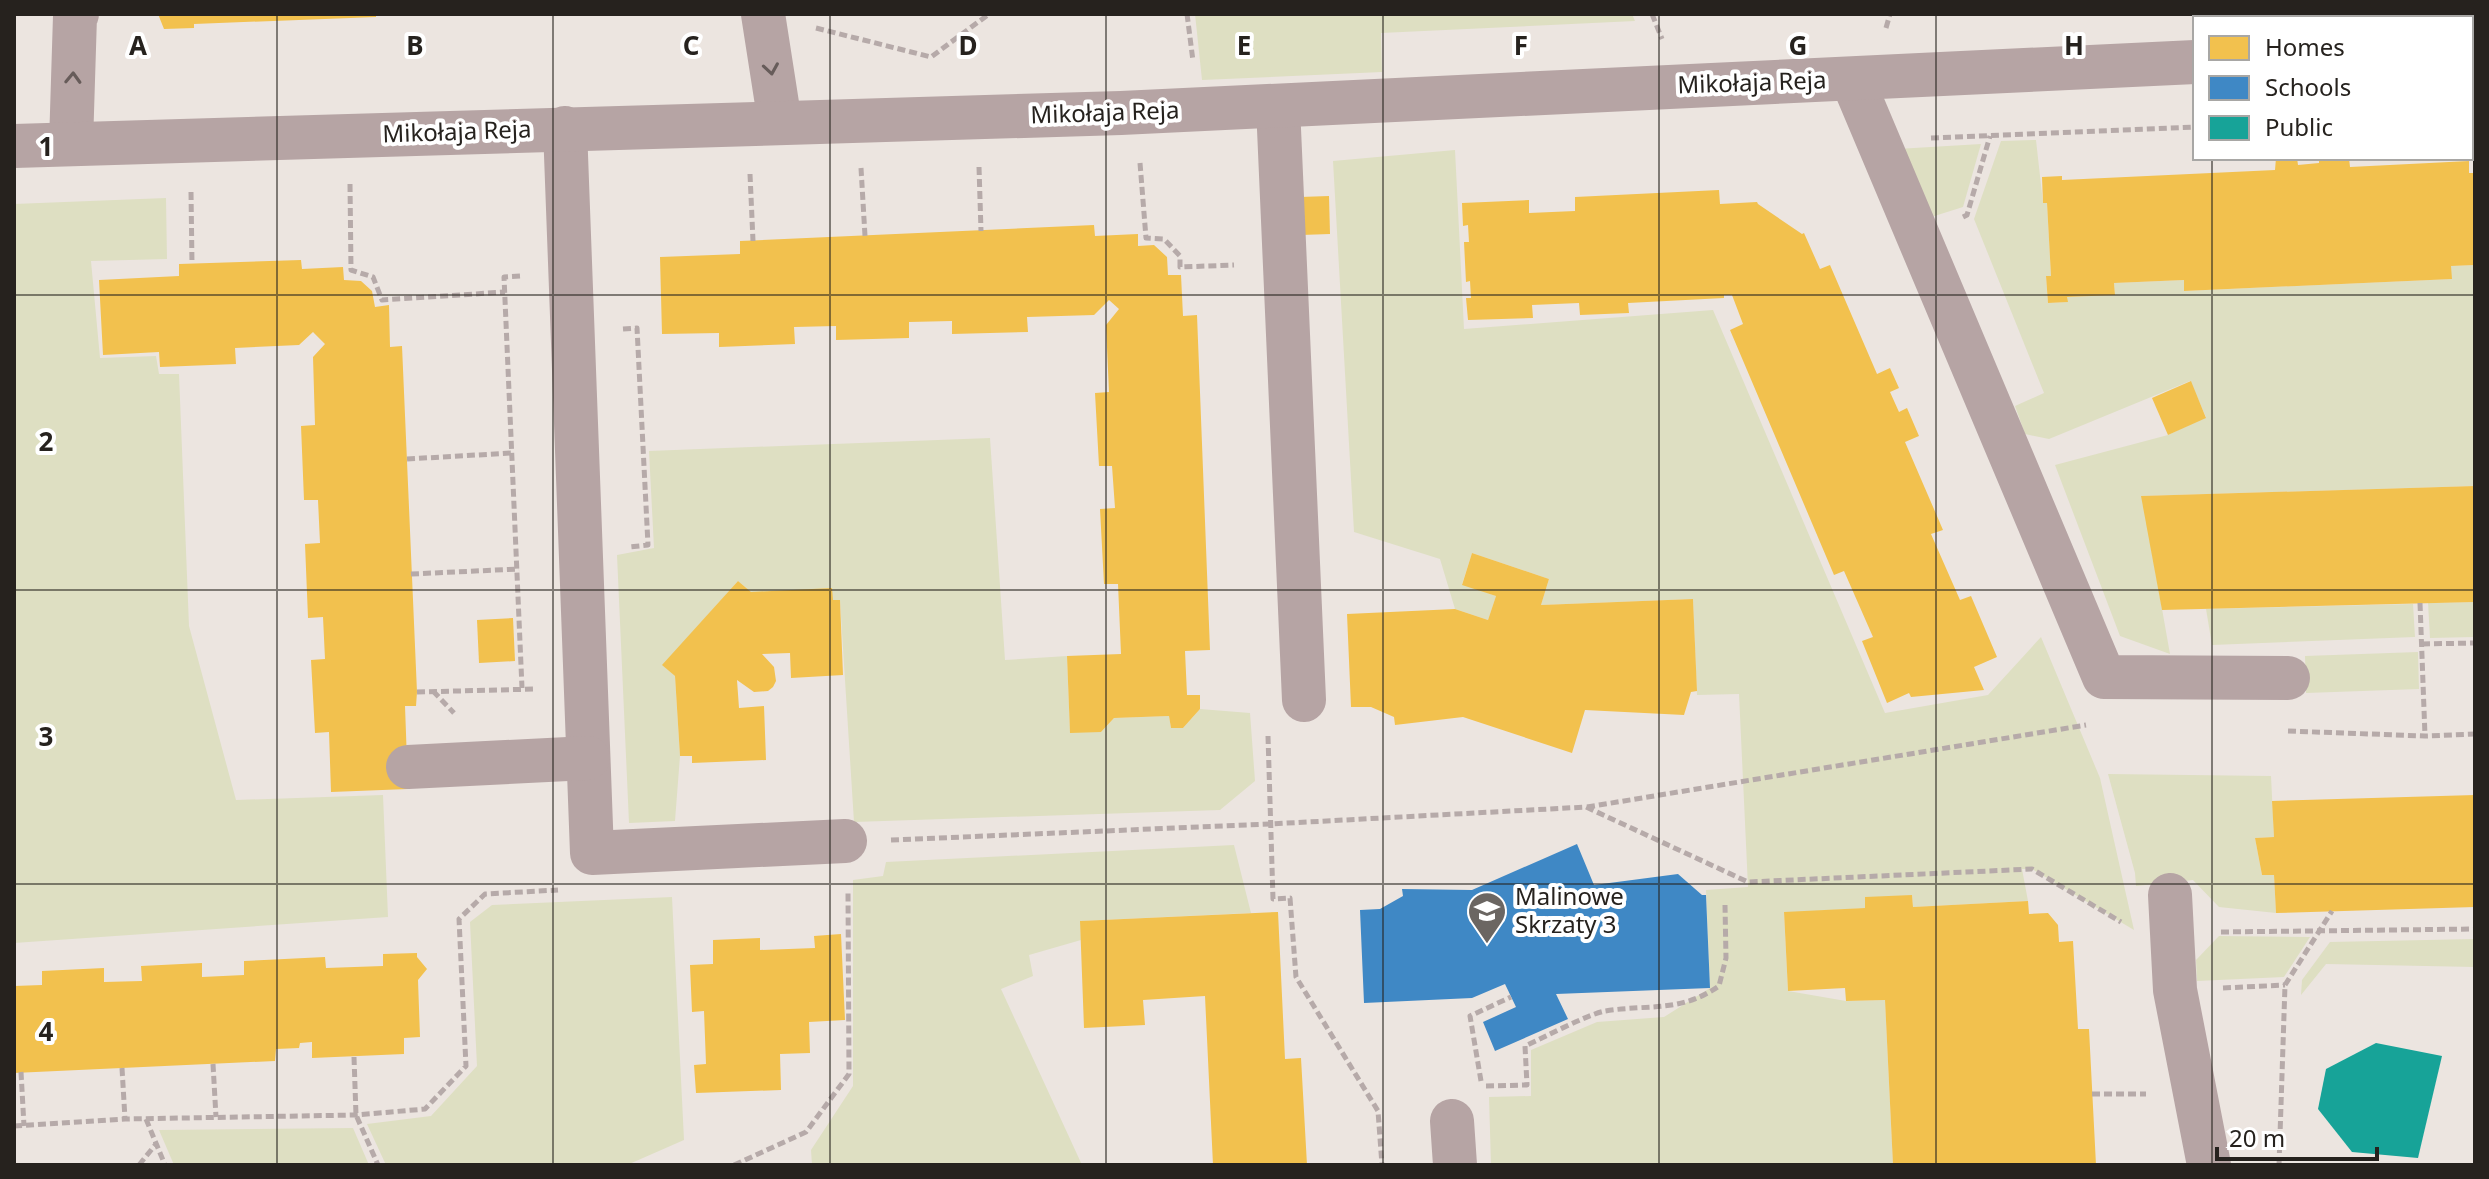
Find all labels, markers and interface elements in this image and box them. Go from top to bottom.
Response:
legend [2193,16,2473,160]
text: A [129,27,147,63]
text: B [406,27,424,63]
text: C [683,27,699,63]
text: D [958,27,978,63]
text: E [1237,27,1251,63]
text: F [1514,27,1528,63]
text: G [1789,27,1807,63]
text: H [2064,27,2084,63]
text: Homes [2265,30,2345,63]
one-way arrow [762,62,779,75]
street label: Mikołaja Reja [1677,62,1827,101]
text: Schools [2265,70,2351,103]
one-way arrow [64,71,82,84]
street label: Mikołaja Reja [1030,92,1180,131]
text: Public [2265,110,2333,143]
street label: Mikołaja Reja [382,111,532,150]
text: 1 [39,128,53,164]
text: 2 [39,423,54,459]
text: 3 [39,718,53,754]
place label: Malinowe Skrzaty 3 [1515,879,1624,940]
school or university icon: Malinowe Skrzaty 3 [1466,890,1508,945]
text: 4 [39,1013,54,1049]
scale bar [2217,1111,2377,1161]
text: 20 m [2229,1121,2285,1154]

